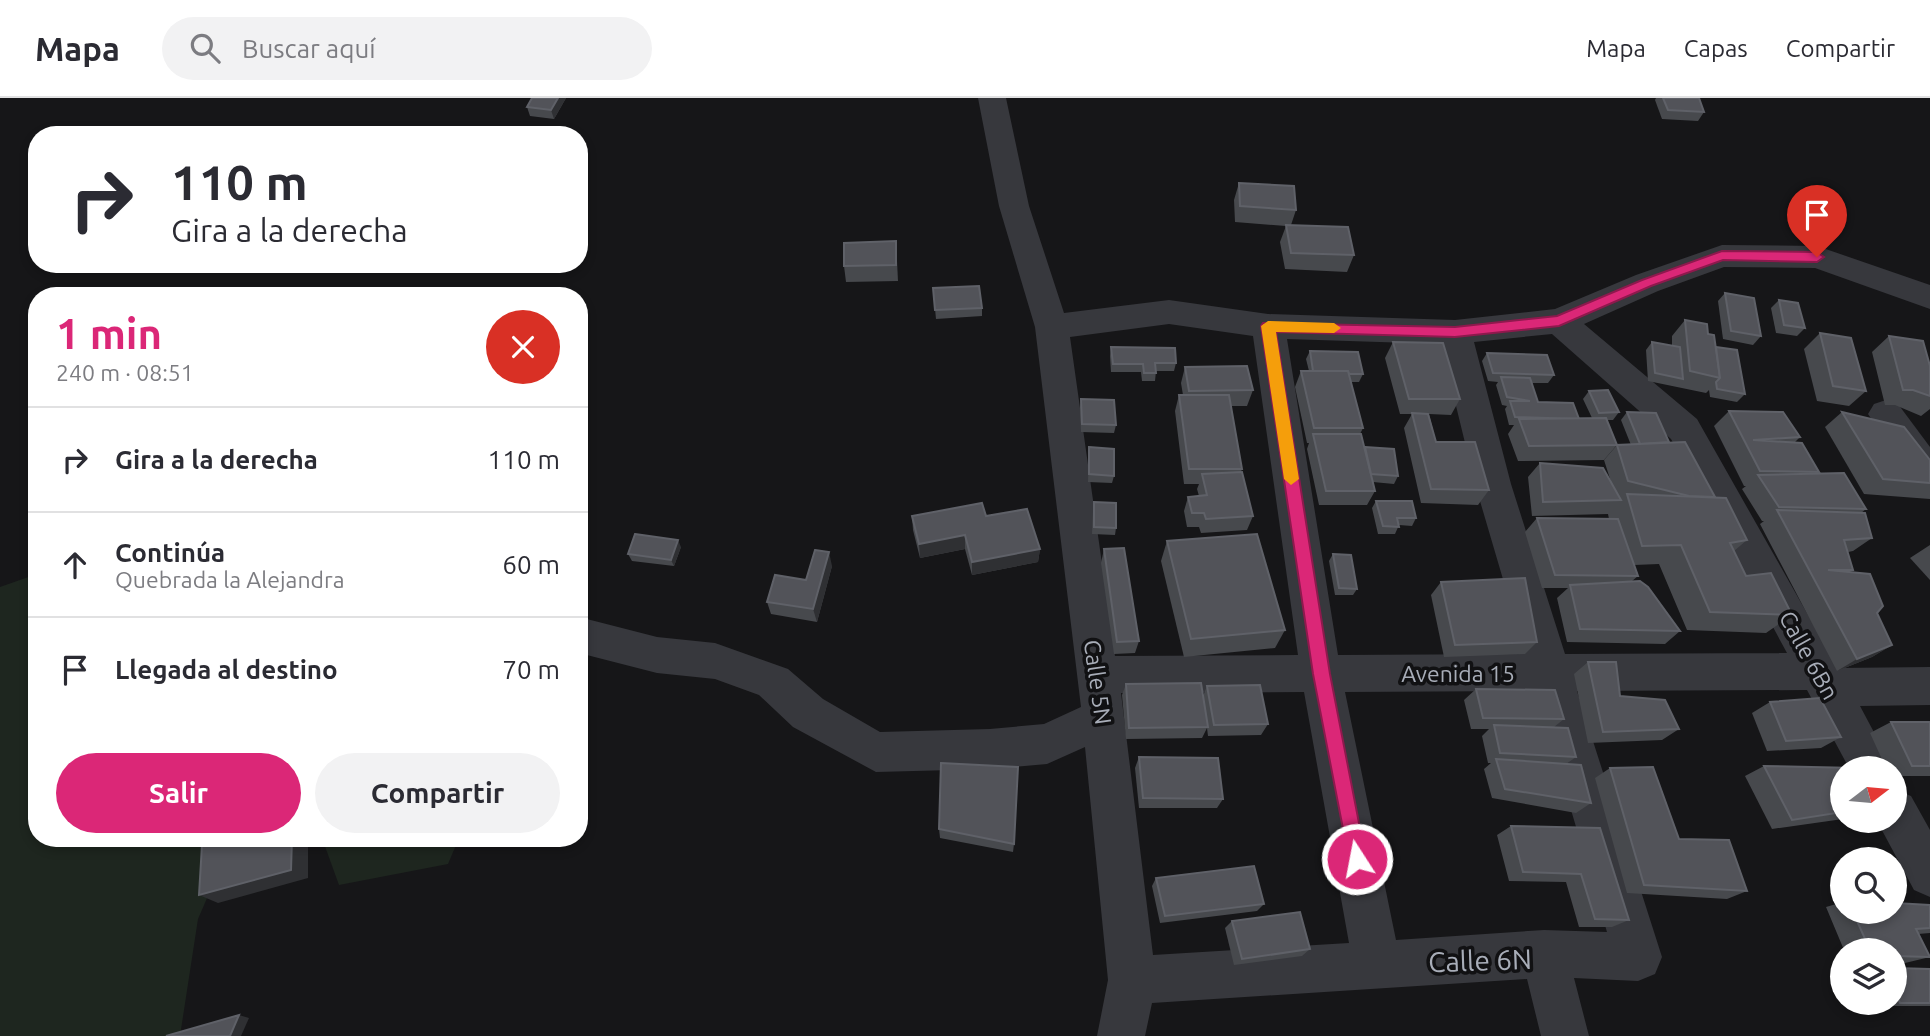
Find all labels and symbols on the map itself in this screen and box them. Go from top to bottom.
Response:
pin [1787,185,1847,257]
street label: Calle 6Bn [1775,607,1843,703]
street label: Calle 5N [1080,638,1116,726]
street label: Avenida 15 [1401,661,1515,686]
north arrow [1830,756,1908,833]
position arrow [1320,822,1394,896]
street label: Calle 6N [1428,943,1532,977]

